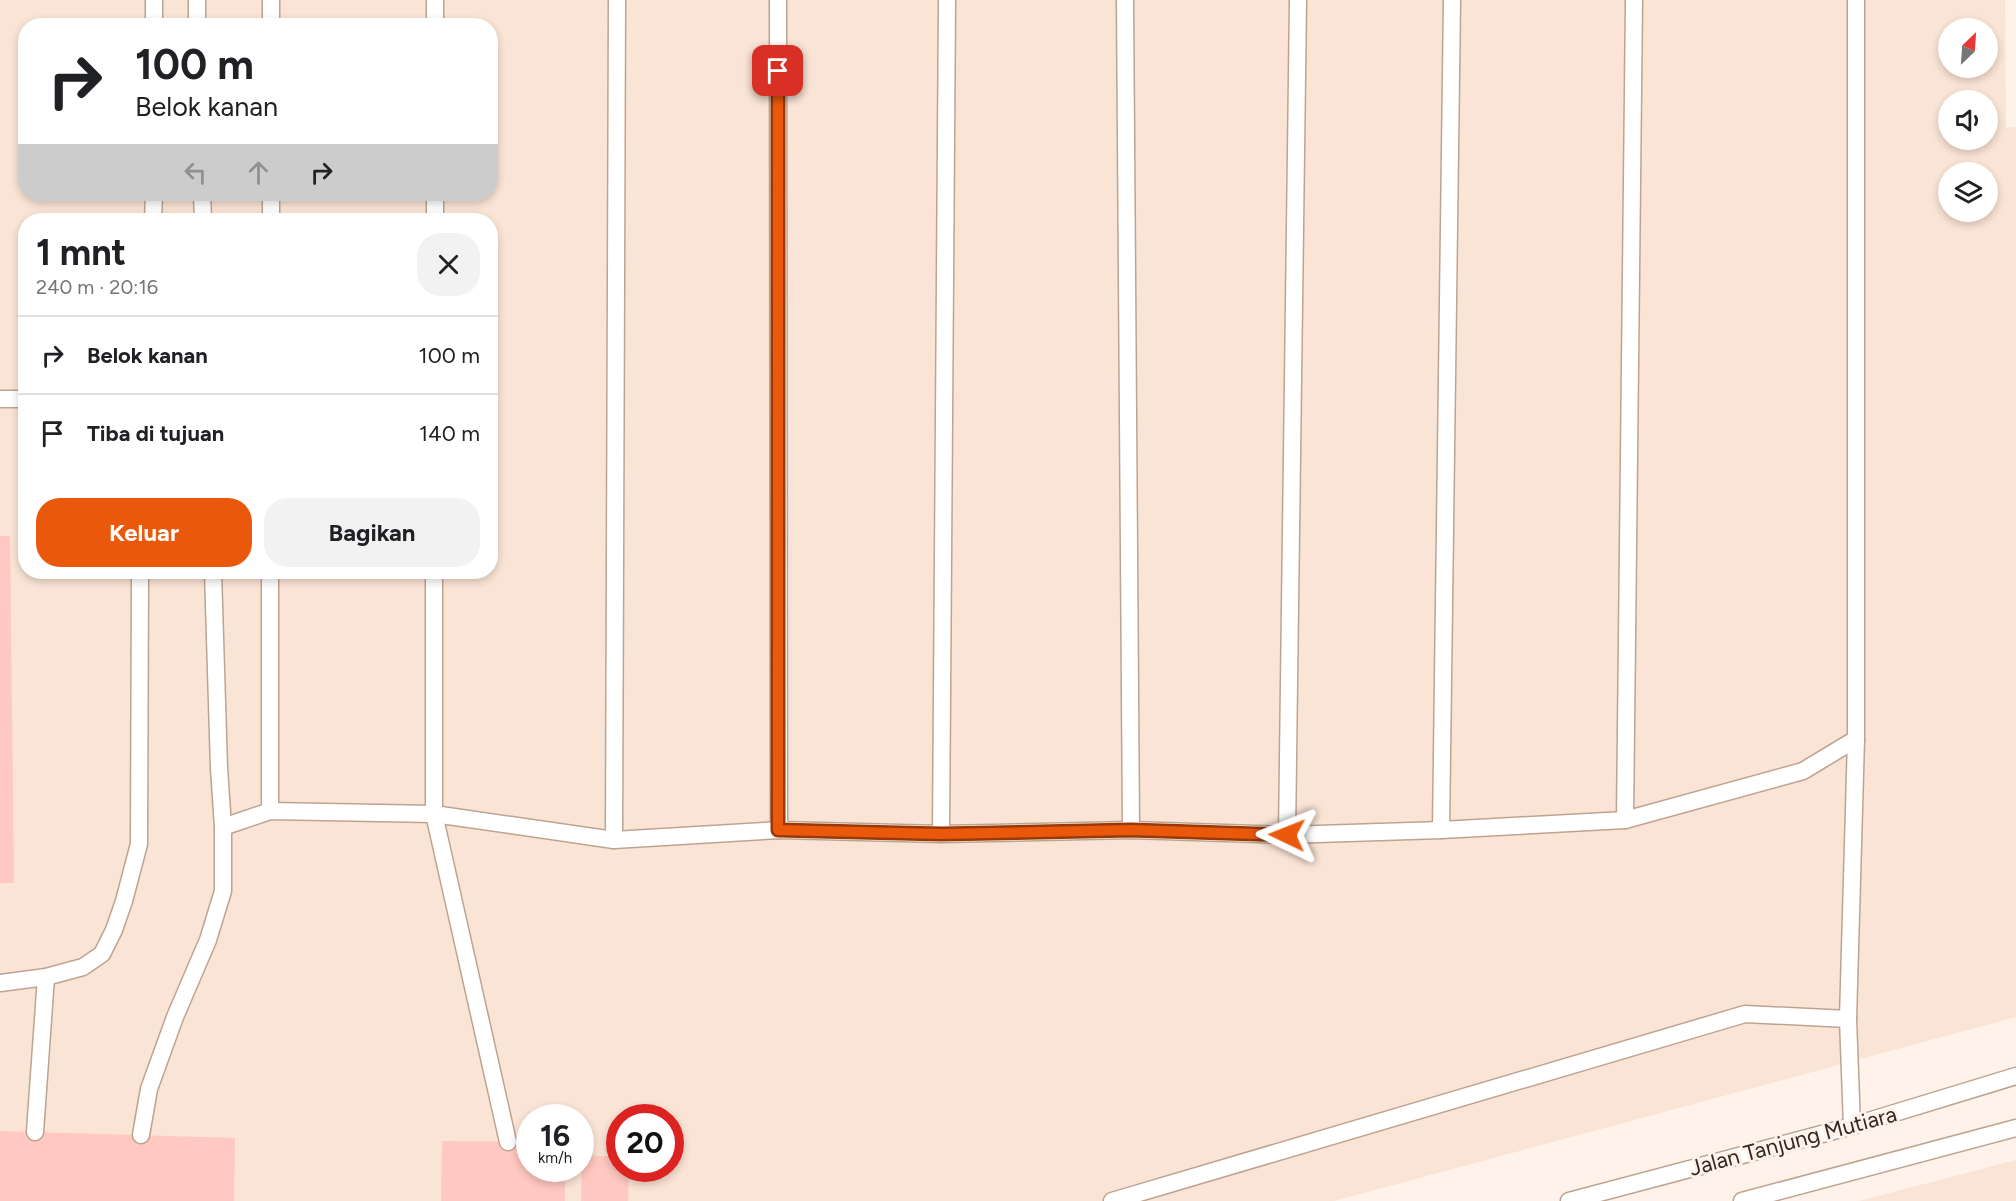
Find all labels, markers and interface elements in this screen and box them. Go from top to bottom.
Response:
north arrow [1938,18,1998,78]
map controls [1938,18,1998,222]
text: 100 m [135,39,254,90]
icon: right [36,42,114,120]
pin [752,45,803,96]
icon: arrive [761,54,794,87]
text: Belok kanan [135,90,278,123]
button: sound [1938,90,1998,150]
icon: left [179,156,212,189]
icon: ahead [242,156,275,189]
icon: right [305,156,338,189]
button: layers [1938,162,1998,222]
text: 1 mnt [36,231,126,274]
button: close [417,233,480,296]
text: 240 m · 20:16 [36,275,158,299]
icon: right [36,339,69,372]
text: Belok kanan [87,342,208,369]
text: 100 m [419,342,480,369]
icon: arrive [36,417,69,450]
text: Tiba di tujuan [87,420,224,447]
text: 140 m [419,420,480,447]
button: Keluar [36,498,252,567]
button: Bagikan [264,498,480,567]
position arrow [1255,803,1319,867]
street label: Jalan Tanjung Mutiara [1686,1100,1900,1182]
speed limit sign: 20 [606,1104,684,1182]
text: 16 [540,1117,570,1154]
text: km/h [538,1149,572,1167]

